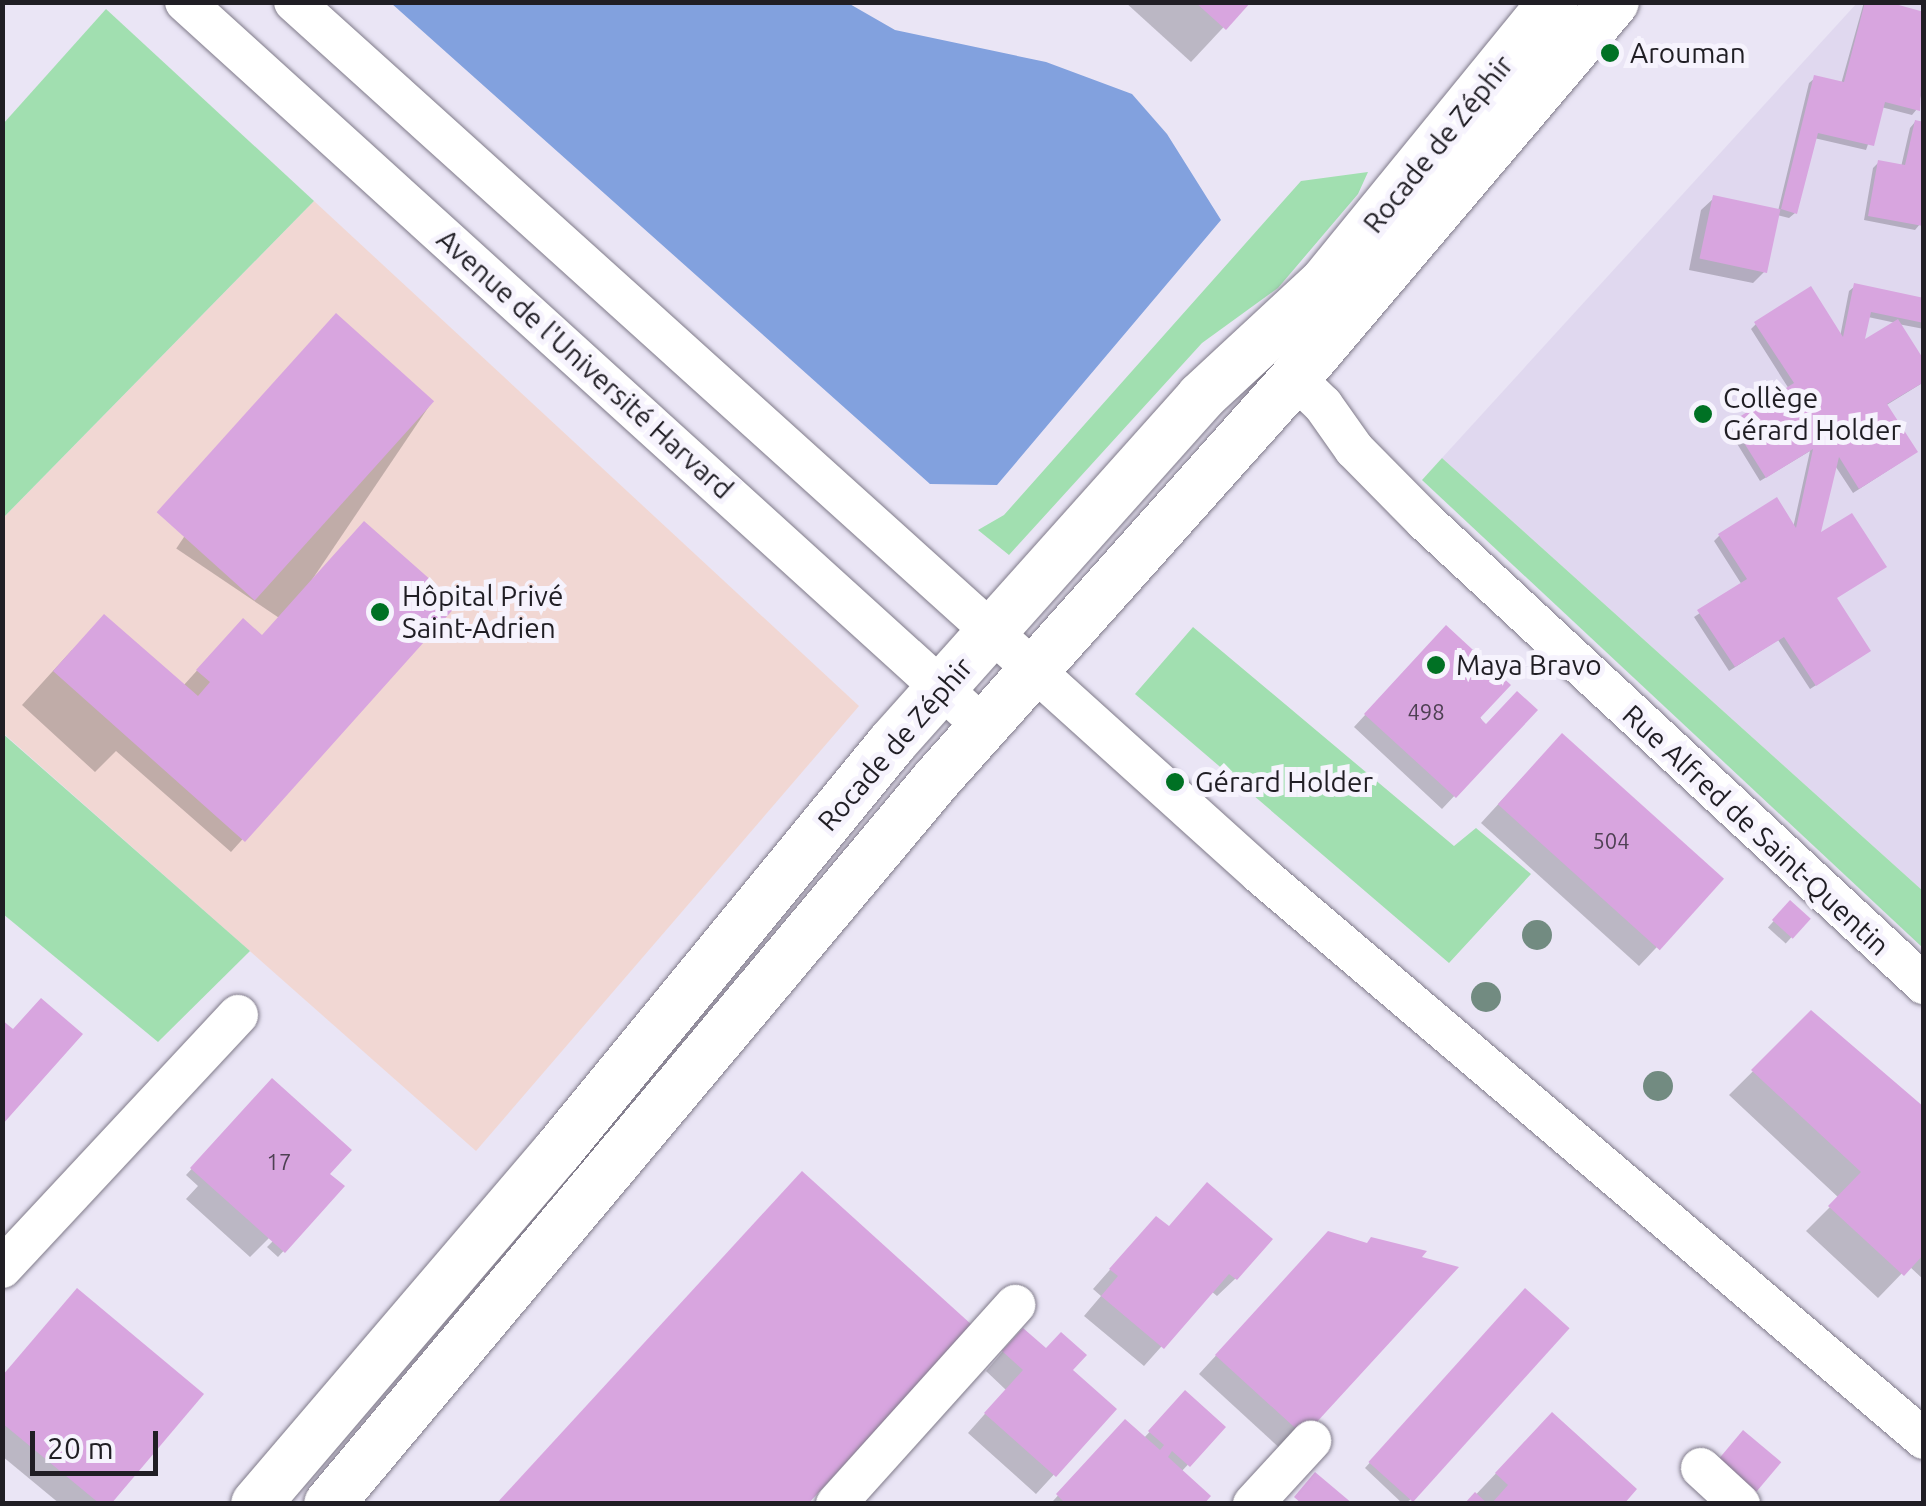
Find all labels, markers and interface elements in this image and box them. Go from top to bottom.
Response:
place label: Arouman [1630,36,1746,70]
marker: Arouman [1599,42,1621,64]
street label: Rocade de Zéphir [1356,48,1520,240]
street label: Avenue de l'Université Harvard [430,222,740,506]
place label: Collège Gérard Holder [1723,381,1901,447]
marker: Collège Gérard Holder [1692,403,1714,425]
place label: Hôpital Privé Saint-Adrien [402,579,563,645]
marker: Hôpital Privé Saint-Adrien [367,599,393,625]
place label: Maya Bravo [1456,648,1602,682]
street label: Rocade de Zéphir [811,650,979,838]
marker: Maya Bravo [1425,654,1447,676]
street label: Rue Alfred de Saint-Quentin [1616,698,1896,962]
house number: 498 [1407,699,1445,725]
place label: Gérard Holder [1195,765,1373,799]
marker: Gérard Holder [1164,771,1186,793]
house number: 504 [1592,828,1630,854]
house number: 17 [267,1149,291,1175]
scale bar [35,1411,162,1473]
text: 20 m [47,1431,114,1465]

